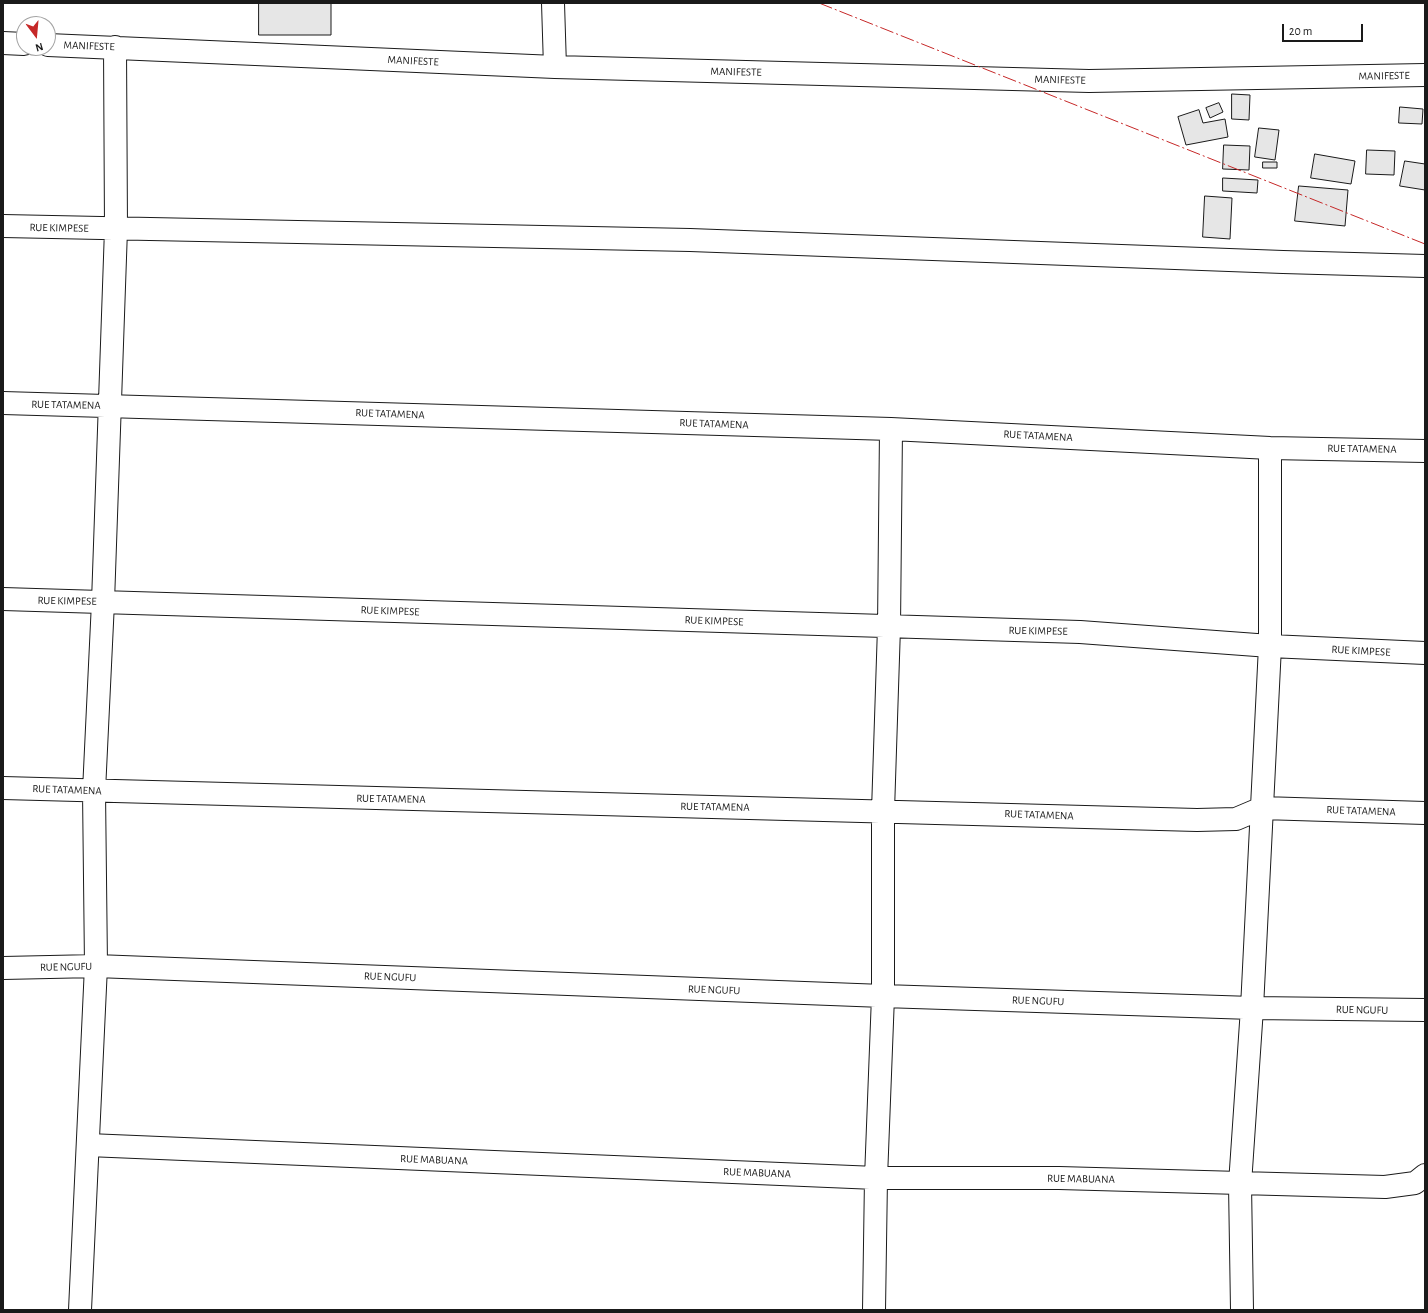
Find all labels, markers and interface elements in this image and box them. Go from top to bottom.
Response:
north arrow [16,16,56,56]
scale bar [1284,16,1365,42]
text: 20 m [1289,25,1312,37]
street label: MANIFESTE [63,39,115,53]
text: N [34,41,44,53]
street label: MANIFESTE [387,53,439,69]
street label: MANIFESTE [710,65,762,79]
street label: MANIFESTE [1358,69,1410,83]
street label: MANIFESTE [1034,73,1086,87]
street label: RUE KIMPESE [29,221,89,235]
street label: RUE TATAMENA [31,398,101,412]
street label: RUE TATAMENA [355,406,425,422]
street label: RUE TATAMENA [679,416,749,432]
street label: RUE TATAMENA [1003,428,1073,444]
street label: RUE TATAMENA [1327,442,1397,456]
street label: RUE KIMPESE [37,594,97,608]
street label: RUE KIMPESE [360,603,420,619]
street label: RUE KIMPESE [684,613,744,629]
street label: RUE KIMPESE [1008,624,1068,638]
street label: RUE KIMPESE [1331,643,1391,659]
street label: RUE TATAMENA [32,782,102,798]
street label: RUE TATAMENA [356,792,426,806]
street label: RUE TATAMENA [680,800,750,814]
street label: RUE TATAMENA [1326,803,1396,819]
street label: RUE TATAMENA [1004,807,1074,823]
street label: RUE NGUFU [40,960,92,974]
street label: RUE NGUFU [364,969,416,985]
street label: RUE NGUFU [688,982,740,998]
street label: RUE NGUFU [1012,993,1064,1009]
street label: RUE NGUFU [1336,1003,1388,1017]
street label: RUE MABUANA [400,1152,468,1168]
street label: RUE MABUANA [723,1165,791,1181]
street label: RUE MABUANA [1047,1172,1115,1186]

